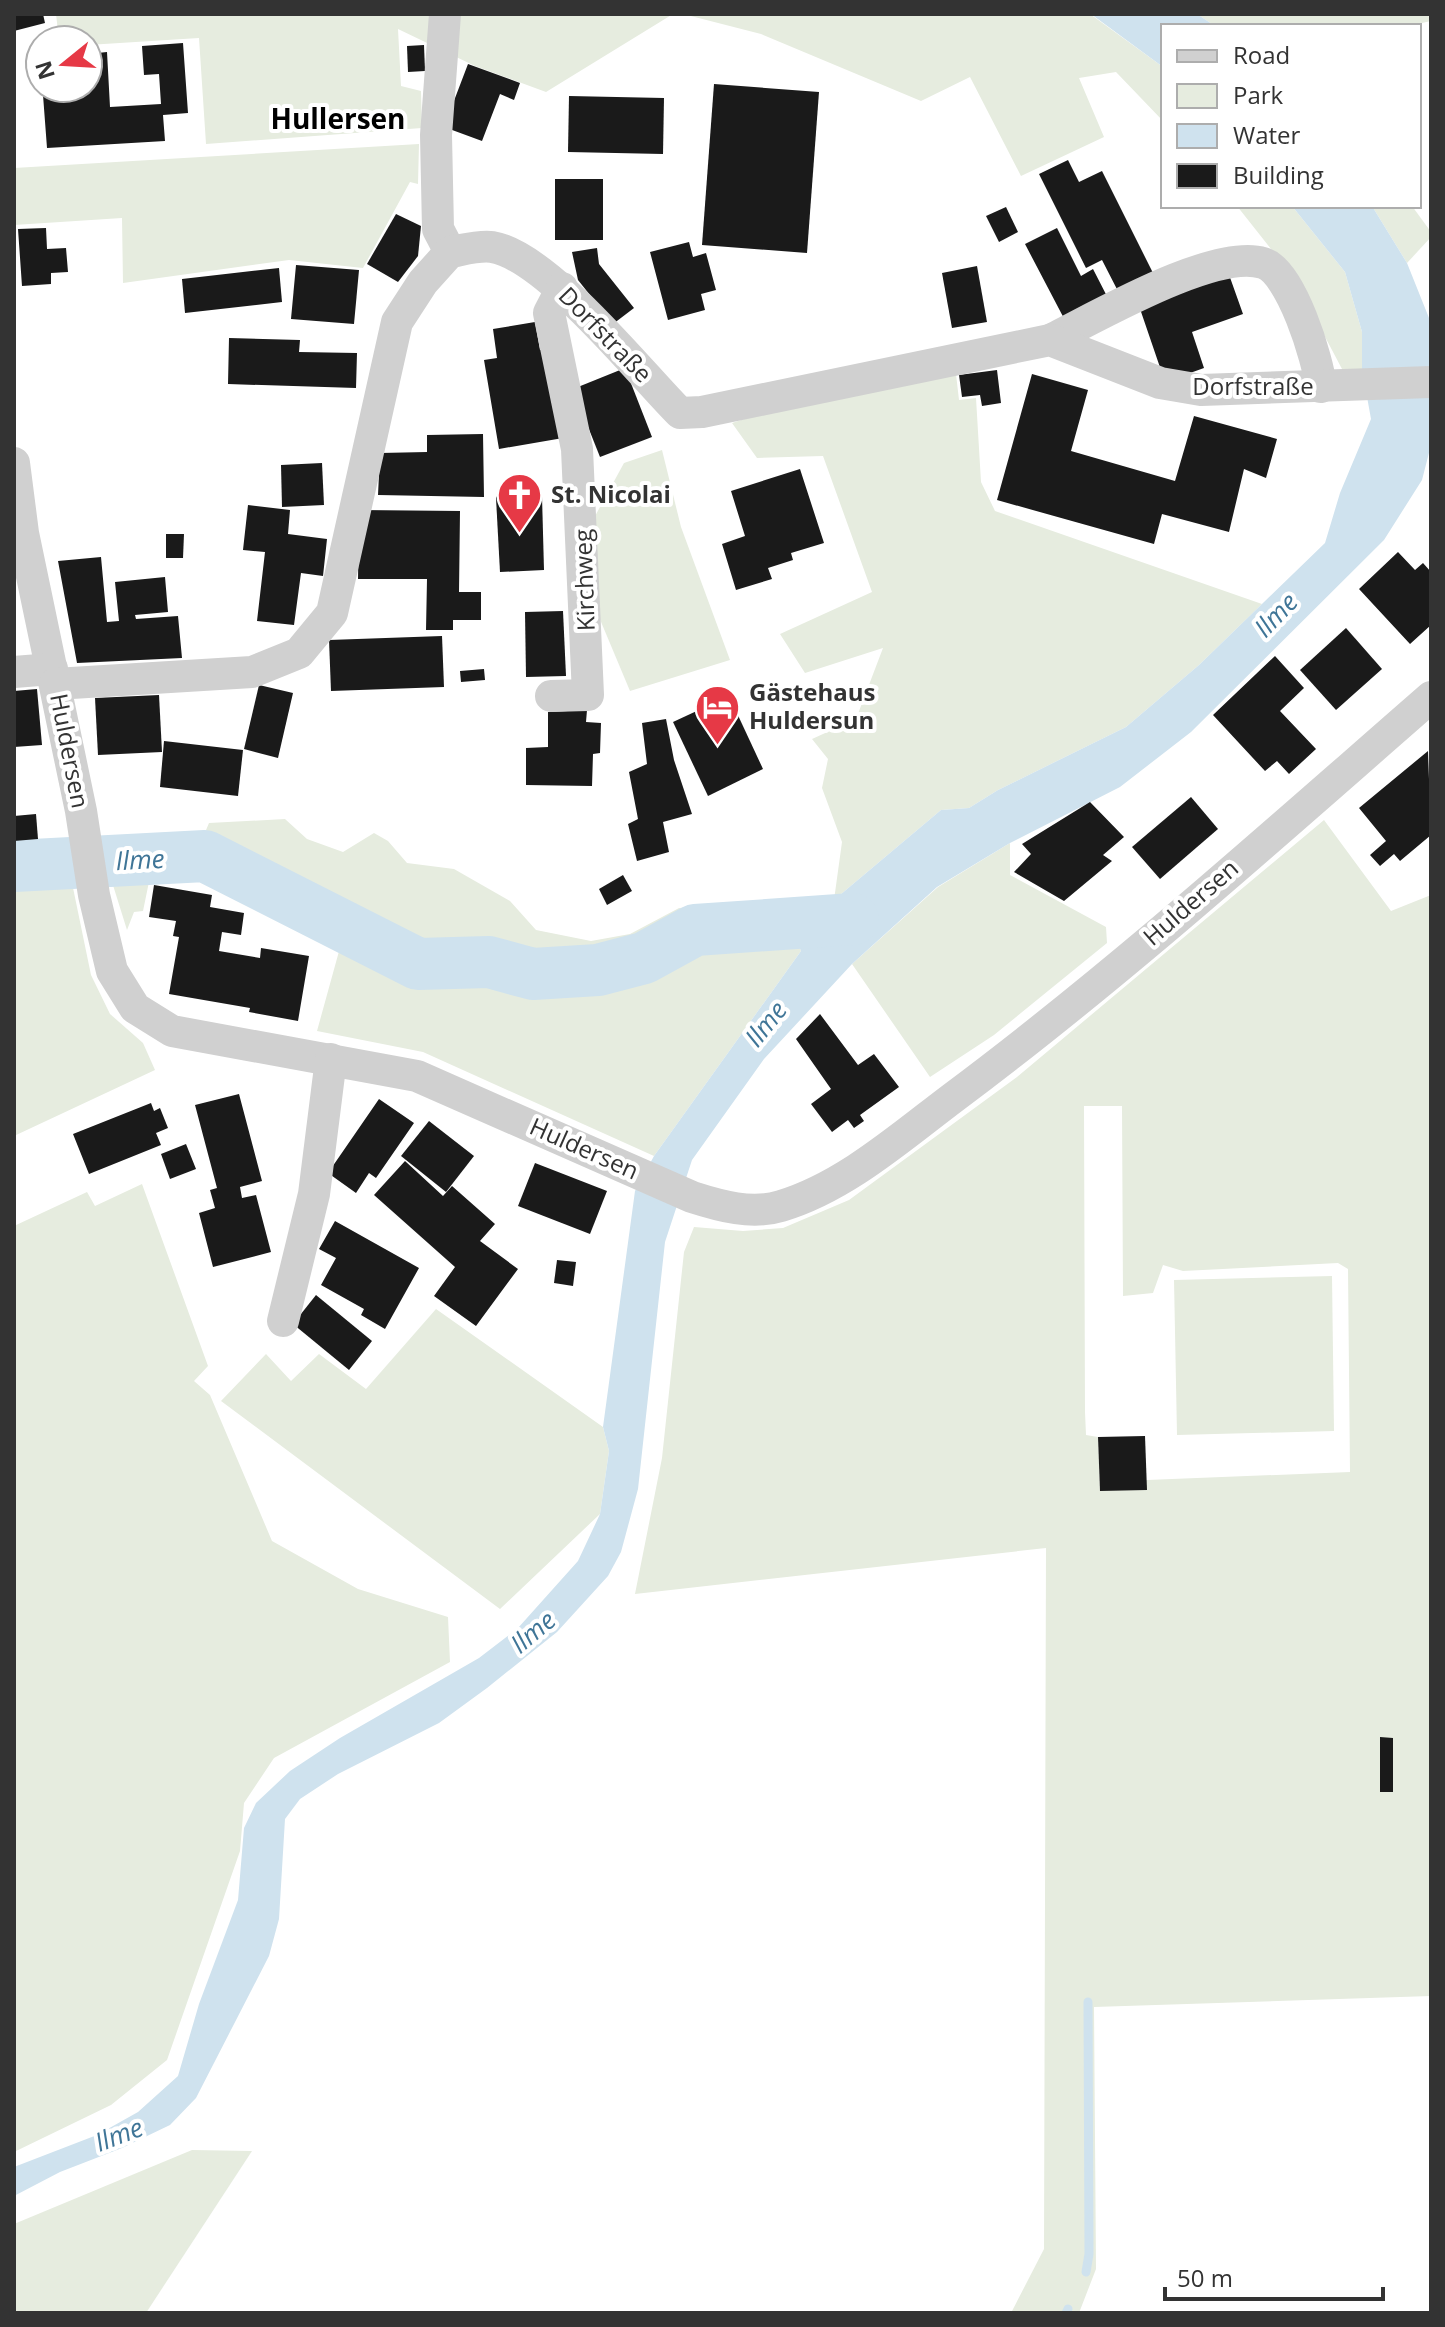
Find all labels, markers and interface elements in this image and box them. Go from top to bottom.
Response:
north arrow [24,24,104,104]
legend [1161,24,1421,208]
text: Road [1233,38,1290,71]
text: N [27,57,61,84]
text: Park [1233,78,1284,111]
district label: Hullersen [270,99,406,137]
text: Water [1233,118,1301,151]
text: Building [1233,158,1324,191]
street label: Dorfstraße [552,279,660,389]
street label: Dorfstraße [1192,369,1314,402]
church icon: St. Nicolai [496,471,544,534]
place label: St. Nicolai [551,477,671,510]
street label: Kirchweg [565,529,602,632]
water label: Ilme [1245,584,1305,645]
place label: Gästehaus Huldersun [749,675,875,736]
hotel icon: Gästehaus Huldersun [694,683,742,746]
street label: Huldersen [43,691,98,811]
water label: Ilme [114,840,166,878]
street label: Huldersen [1135,851,1245,952]
water label: Ilme [736,993,795,1054]
street label: Huldersen [525,1109,644,1186]
water label: Ilme [502,1602,563,1661]
water label: Ilme [89,2108,148,2160]
scale bar [1165,2251,1383,2301]
text: 50 m [1177,2261,1233,2294]

